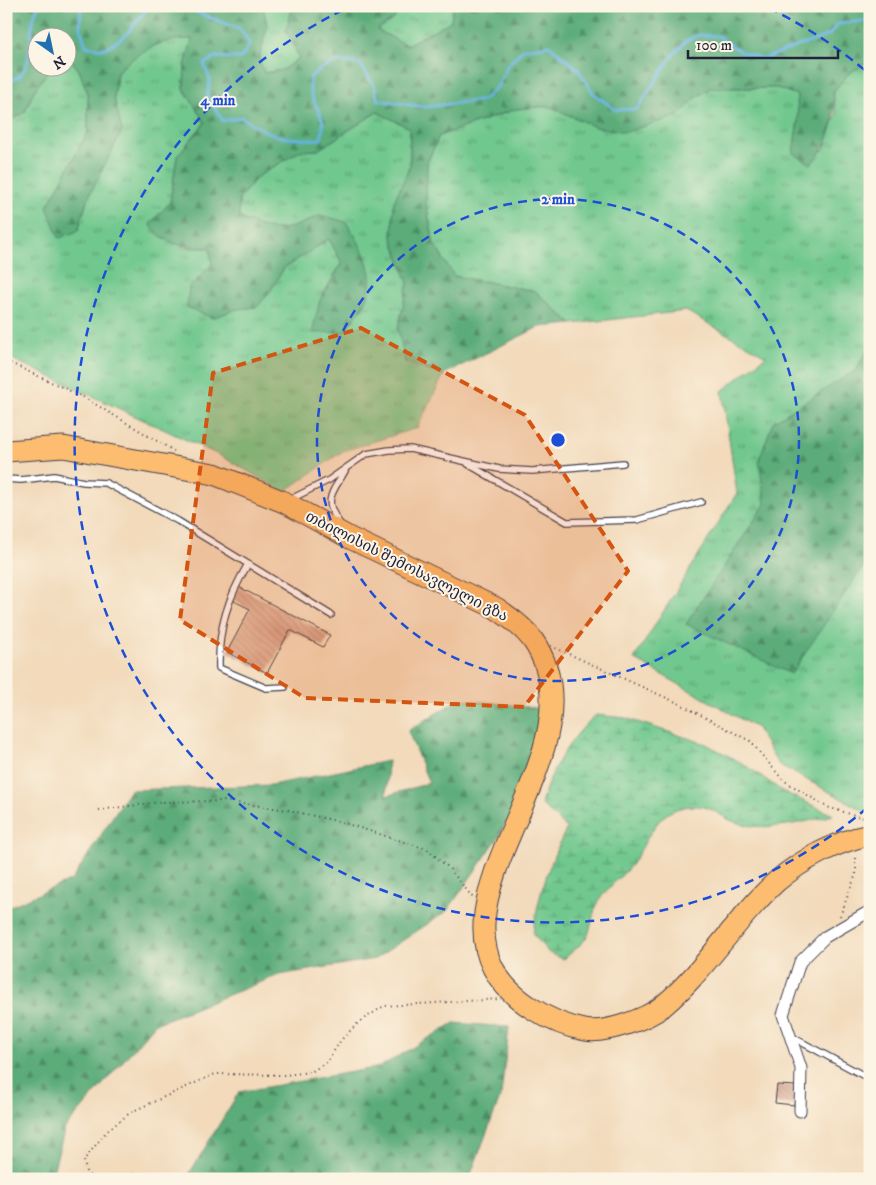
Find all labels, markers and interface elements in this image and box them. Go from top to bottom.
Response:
north arrow [28,28,78,78]
scale bar [688,28,838,60]
text: 100 m [696,36,732,55]
text: N [48,51,68,73]
text: 4 min [200,91,236,110]
text: 2 min [541,190,575,209]
centre of rings [549,431,567,449]
street label: თბილისის შემოსავლელი გზა [302,507,511,626]

